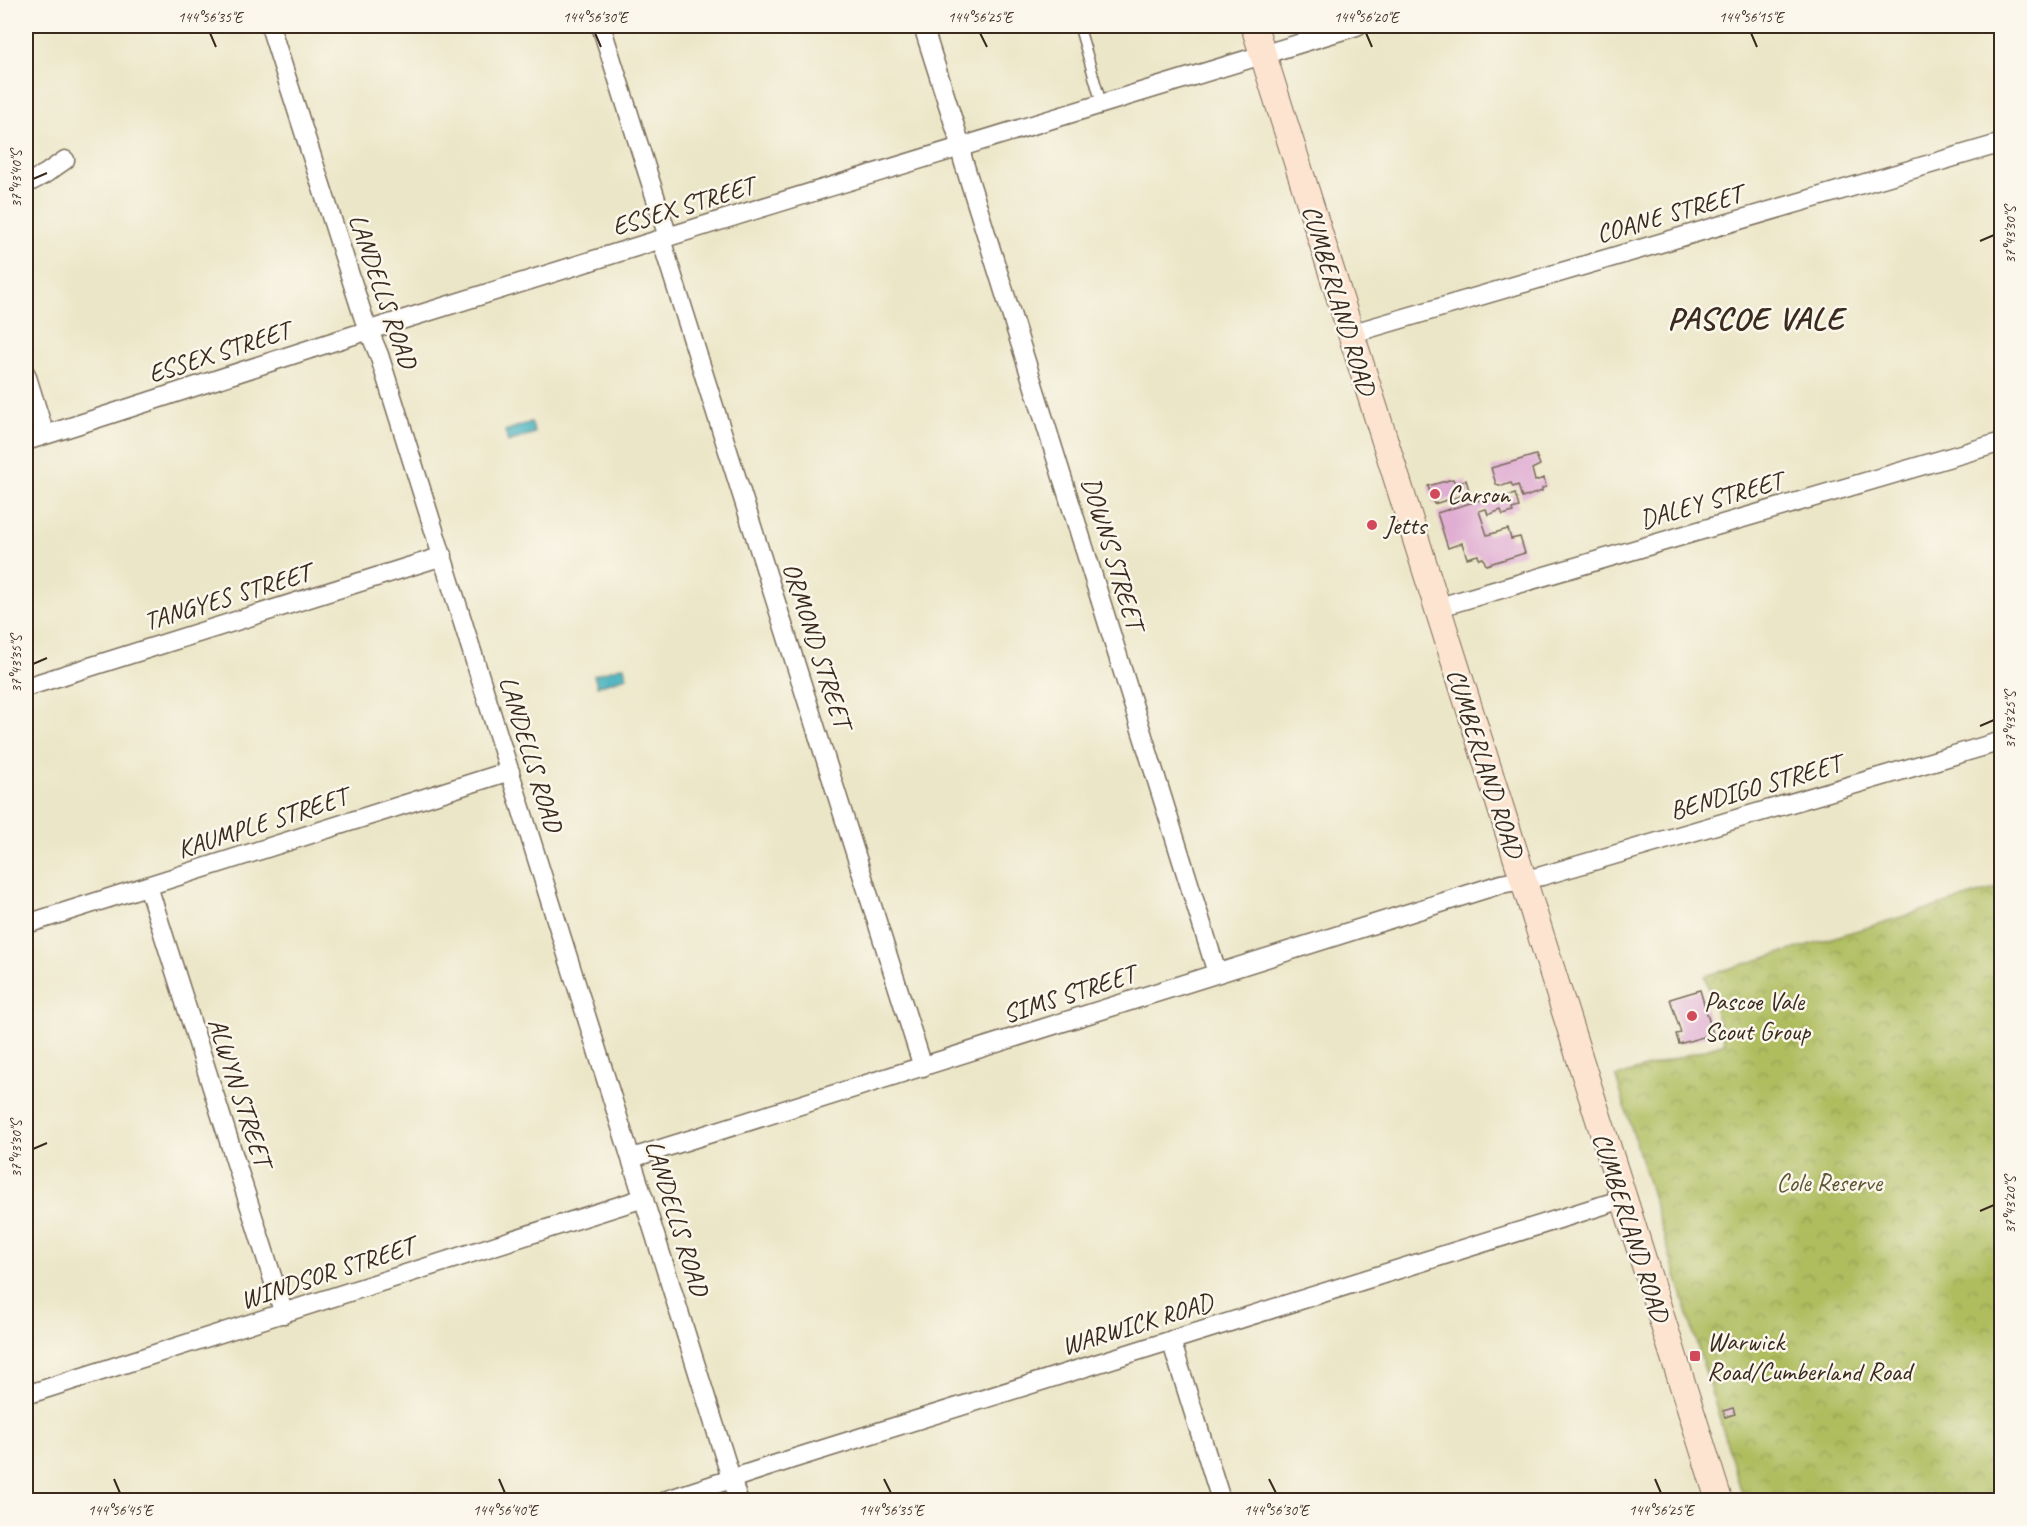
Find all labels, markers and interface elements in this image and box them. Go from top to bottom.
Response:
text: 144°56'35"E [178,8,244,27]
text: 144°56'30"E [563,8,629,27]
text: 144°56'25"E [948,8,1014,27]
text: 144°56'20"E [1334,8,1400,27]
text: 144°56'15"E [1719,8,1785,27]
text: 37°43'40"S [7,148,26,208]
street label: ESSEX STREET [608,167,763,243]
street label: COANE STREET [1592,176,1752,251]
street label: CUMBERLAND ROAD [1294,201,1384,402]
text: 37°43'30"S [2001,204,2020,264]
street label: LANDELLS ROAD [341,209,425,374]
district label: PASCOE VALE [1667,298,1848,339]
street label: ESSEX STREET [144,312,299,390]
street label: DALEY STREET [1636,463,1791,536]
street label: DOWNS STREET [1074,473,1153,639]
place label: Carson [1447,478,1511,511]
marker: Carson [1428,487,1442,501]
place label: Jetts [1382,509,1428,542]
marker: Jetts [1365,518,1379,532]
street label: TANGYES STREET [140,554,321,638]
street label: ORMOND STREET [775,558,861,737]
text: 37°43'35"S [7,633,26,693]
street label: CUMBERLAND ROAD [1439,664,1532,864]
street label: LANDELLS ROAD [492,672,571,838]
text: 37°43'25"S [2001,689,2020,749]
street label: BENDIGO STREET [1666,745,1850,827]
street label: KAUMPLE STREET [173,778,357,866]
street label: SIMS STREET [999,956,1144,1031]
place label: Pascoe Vale Scout Group [1704,985,1811,1048]
marker: Pascoe Vale Scout Group [1685,1009,1699,1023]
street label: ALWYN STREET [201,1014,281,1176]
text: 37°43'30"S [7,1118,26,1178]
street label: CUMBERLAND ROAD [1585,1128,1678,1328]
street label: LANDELLS ROAD [638,1136,717,1302]
park label: Cole Reserve [1776,1166,1883,1199]
text: 37°43'20"S [2001,1174,2020,1234]
street label: WINDSOR STREET [236,1227,425,1317]
street label: WARWICK ROAD [1058,1285,1218,1363]
place label: Warwick Road/Cumberland Road [1707,1325,1915,1388]
marker: Warwick Road/Cumberland Road [1688,1349,1702,1363]
text: 144°56'45"E [88,1501,154,1520]
text: 144°56'40"E [473,1501,539,1520]
text: 144°56'35"E [859,1501,925,1520]
text: 144°56'30"E [1244,1501,1310,1520]
text: 144°56'25"E [1629,1501,1695,1520]

